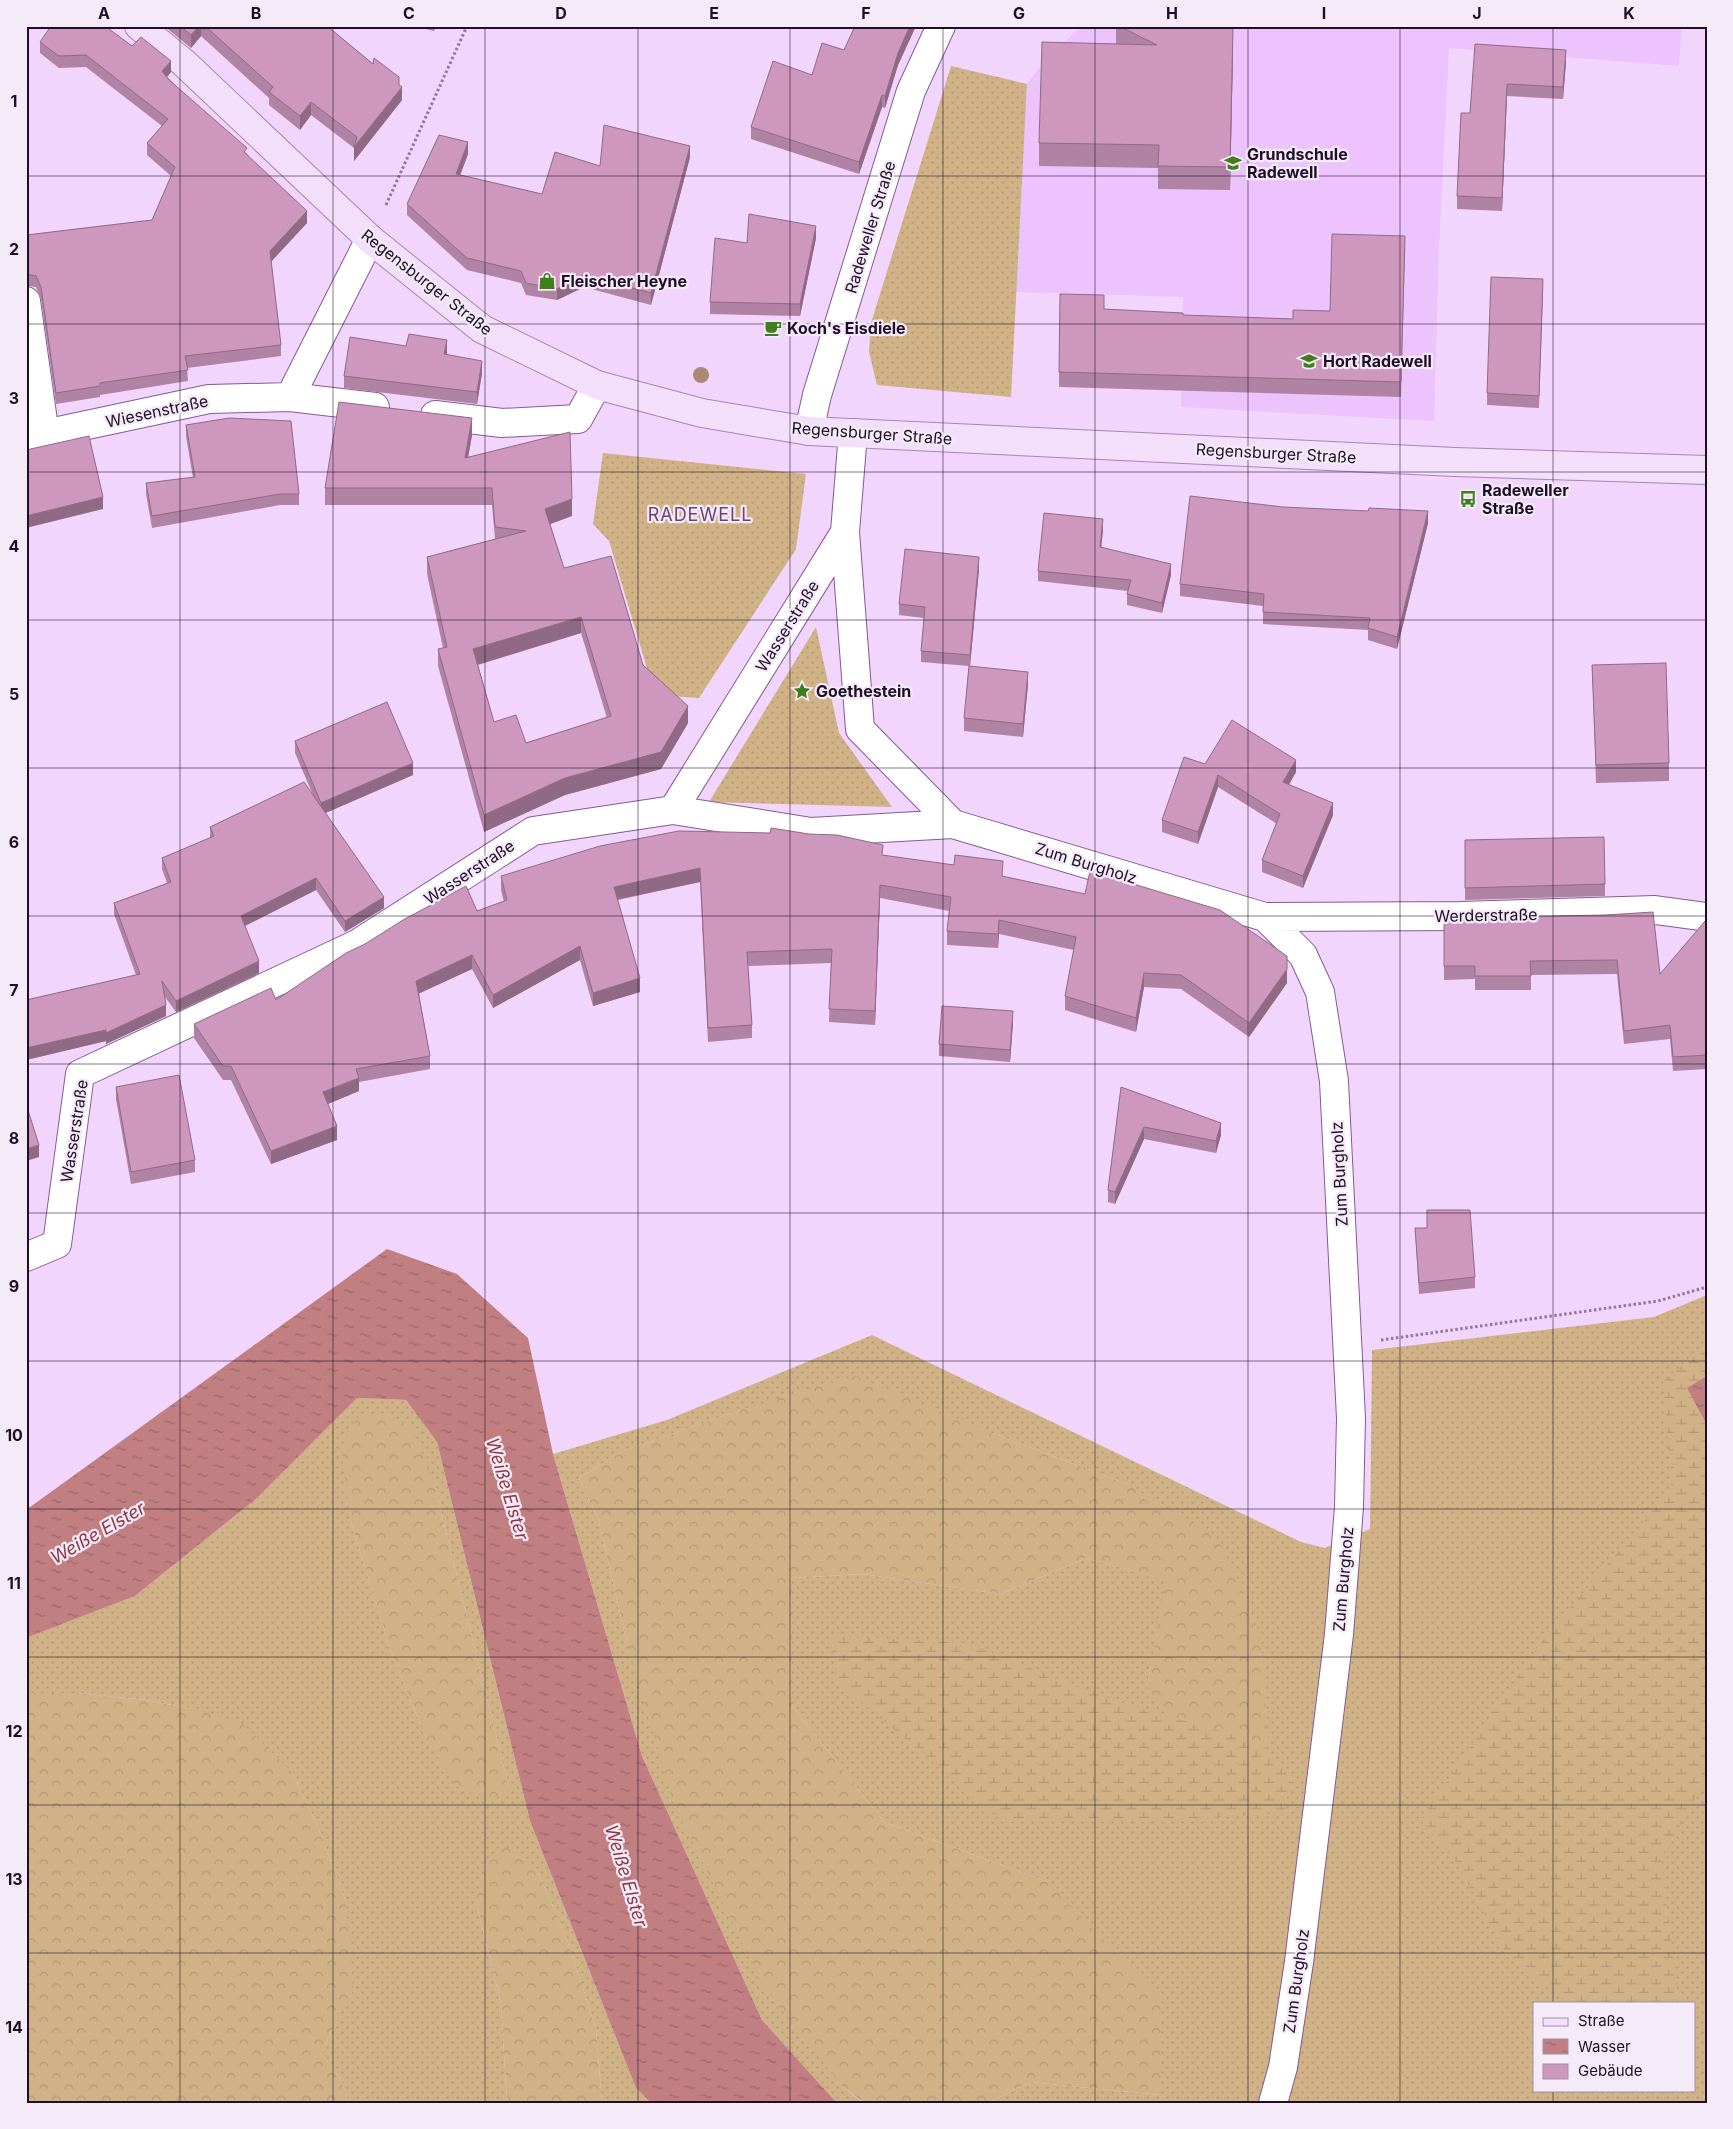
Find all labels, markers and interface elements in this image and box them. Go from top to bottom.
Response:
text: A [98,3,110,23]
text: B [251,3,261,23]
text: C [403,3,415,23]
text: D [555,3,567,23]
text: E [709,3,719,23]
text: F [861,3,871,23]
text: G [1013,3,1025,23]
text: H [1166,3,1178,23]
text: I [1322,3,1326,23]
text: J [1472,3,1482,23]
text: K [1623,3,1635,23]
text: 1 [11,91,17,111]
place label: Grundschule Radewell [1247,144,1348,182]
school or university icon: Grundschule Radewell [1223,153,1243,173]
street label: Radeweller Straße [840,158,900,296]
street label: Regensburger Straße [357,225,497,339]
text: 2 [9,239,19,259]
shop icon: Fleischer Heyne [537,271,557,291]
place label: Fleischer Heyne [561,271,687,291]
cafe icon: Koch's Eisdiele [763,318,783,338]
place label: Koch's Eisdiele [787,318,906,338]
school or university icon: Hort Radewell [1299,351,1319,371]
place label: Hort Radewell [1323,351,1432,371]
text: 3 [9,388,19,408]
street label: Wiesenstraße [104,390,210,432]
street label: Regensburger Straße [791,417,953,449]
street label: Regensburger Straße [1195,439,1357,467]
place label: Radeweller Straße [1482,480,1569,518]
bus stop icon: Radeweller Straße [1458,489,1478,509]
district label: RADEWELL [648,504,752,525]
text: 4 [9,536,20,556]
street label: Wasserstraße [751,577,823,675]
place icon: Goethestein [792,681,812,701]
place label: Goethestein [816,681,911,701]
text: 5 [9,684,19,704]
text: 6 [9,832,19,852]
street label: Wasserstraße [420,835,518,909]
street label: Zum Burgholz [1033,838,1139,888]
street label: Werderstraße [1434,904,1538,926]
text: 7 [9,980,19,1000]
street label: Wasserstraße [56,1078,92,1184]
street label: Zum Burgholz [1326,1121,1352,1227]
text: 8 [9,1128,19,1148]
text: 9 [9,1276,19,1296]
text: 10 [5,1425,23,1445]
water label: Weiße Elster [482,1435,533,1544]
water label: Weiße Elster [47,1496,150,1568]
street label: Zum Burgholz [1328,1526,1358,1632]
text: 11 [7,1573,21,1593]
text: 12 [6,1721,22,1741]
water label: Weiße Elster [601,1822,652,1931]
text: 13 [5,1869,23,1889]
street label: Zum Burgholz [1279,1927,1313,2035]
legend [1533,2002,1696,2092]
text: Straße [1578,2011,1625,2030]
text: 14 [5,2017,23,2037]
text: Wasser [1578,2037,1631,2056]
text: Gebäude [1578,2061,1643,2080]

